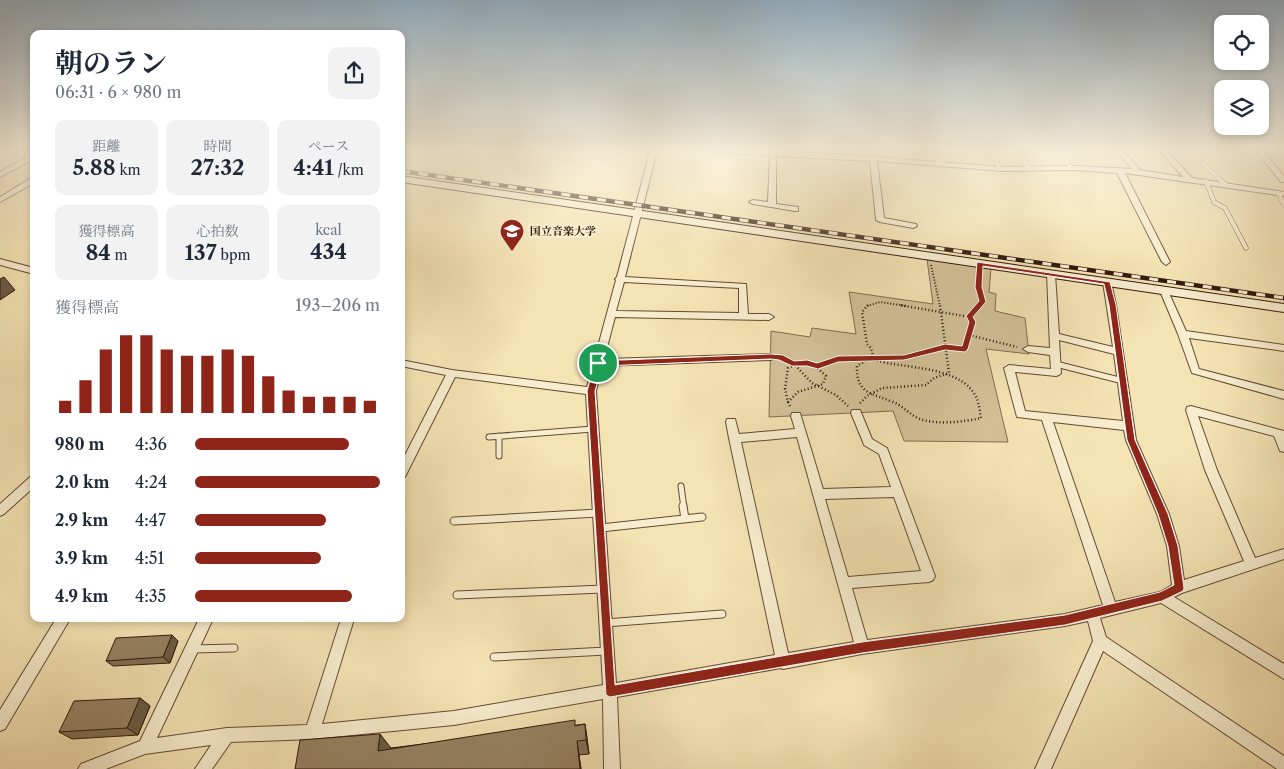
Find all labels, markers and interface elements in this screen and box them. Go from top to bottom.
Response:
map controls [1214,15,1269,135]
button: locate [1214,15,1269,70]
text: 朝のラン [55,46,167,80]
button: share [328,47,380,99]
button: layers [1214,80,1269,135]
text: 06:31 · 6 × 980 m [55,82,181,102]
text: 距離 [93,137,121,155]
text: 時間 [204,137,232,155]
text: ペース [308,137,349,155]
text: 5.88 [72,155,116,180]
text: 27:32 [191,155,244,180]
text: 4:41 [293,155,334,180]
text: km [116,161,141,179]
text: /km [334,161,364,179]
school or university icon: 国立音楽大学 [499,218,525,252]
text: kcal [315,221,342,239]
text: 獲得標高 [79,222,135,240]
text: 心拍数 [197,222,239,240]
place label: 国立音楽大学 [530,224,596,238]
text: 434 [310,239,347,264]
text: 84 [85,240,111,265]
text: 137 [184,240,217,265]
text: m [111,246,128,264]
text: bpm [217,246,251,264]
text: 193–206 m [295,295,380,315]
text: 獲得標高 [55,297,119,317]
pin [577,342,619,384]
icon: arrive [584,349,612,377]
text: 980 m [55,434,105,454]
text: 4:36 [135,434,167,454]
text: 2.0 km [55,472,109,492]
text: 4:24 [135,472,167,492]
text: 2.9 km [55,510,109,530]
text: 4:47 [135,510,166,530]
text: 3.9 km [55,548,108,568]
text: 4:51 [135,548,164,568]
text: 4.9 km [55,586,109,606]
text: 4:35 [135,586,166,606]

